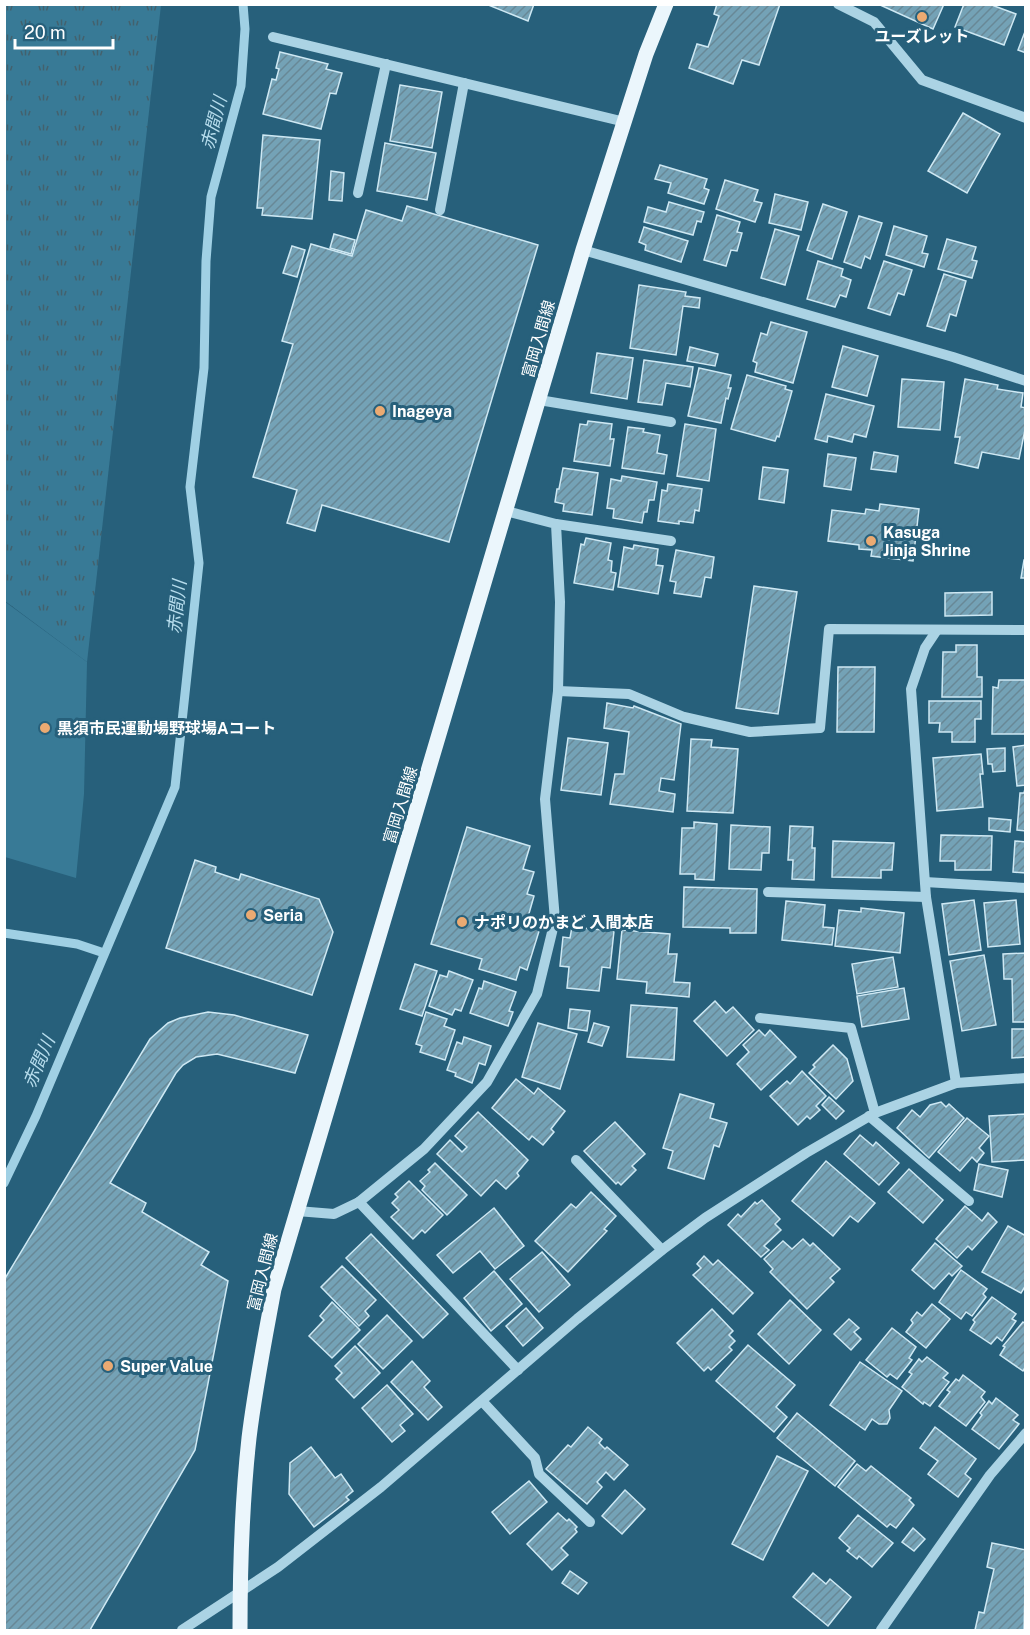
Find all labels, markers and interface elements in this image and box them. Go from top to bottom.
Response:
marker: ユーズレット [915,10,929,24]
scale bar [15,12,112,50]
text: 20 m [24,22,66,43]
place label: ユーズレット [874,27,970,46]
water label: 赤間川 [196,92,231,152]
street label: 富岡入間線 [518,298,559,380]
place label: Inageya [392,402,452,421]
marker: Inageya [373,404,387,418]
place label: Kasuga Jinja Shrine [883,523,971,560]
marker: Kasuga Jinja Shrine [864,534,878,548]
water label: 赤間川 [163,577,190,635]
place label: 黒須市民運動場野球場Aコート [57,719,277,738]
marker: 黒須市民運動場野球場Aコート [38,721,52,735]
street label: 富岡入間線 [380,764,421,846]
place label: Seria [263,906,303,925]
marker: Seria [244,908,258,922]
place label: ナポリのかまど 入間本店 [474,913,654,932]
marker: ナポリのかまど 入間本店 [455,915,469,929]
water label: 赤間川 [18,1031,60,1091]
street label: 富岡入間線 [244,1231,281,1313]
place label: Super Value [120,1357,213,1376]
marker: Super Value [101,1359,115,1373]

